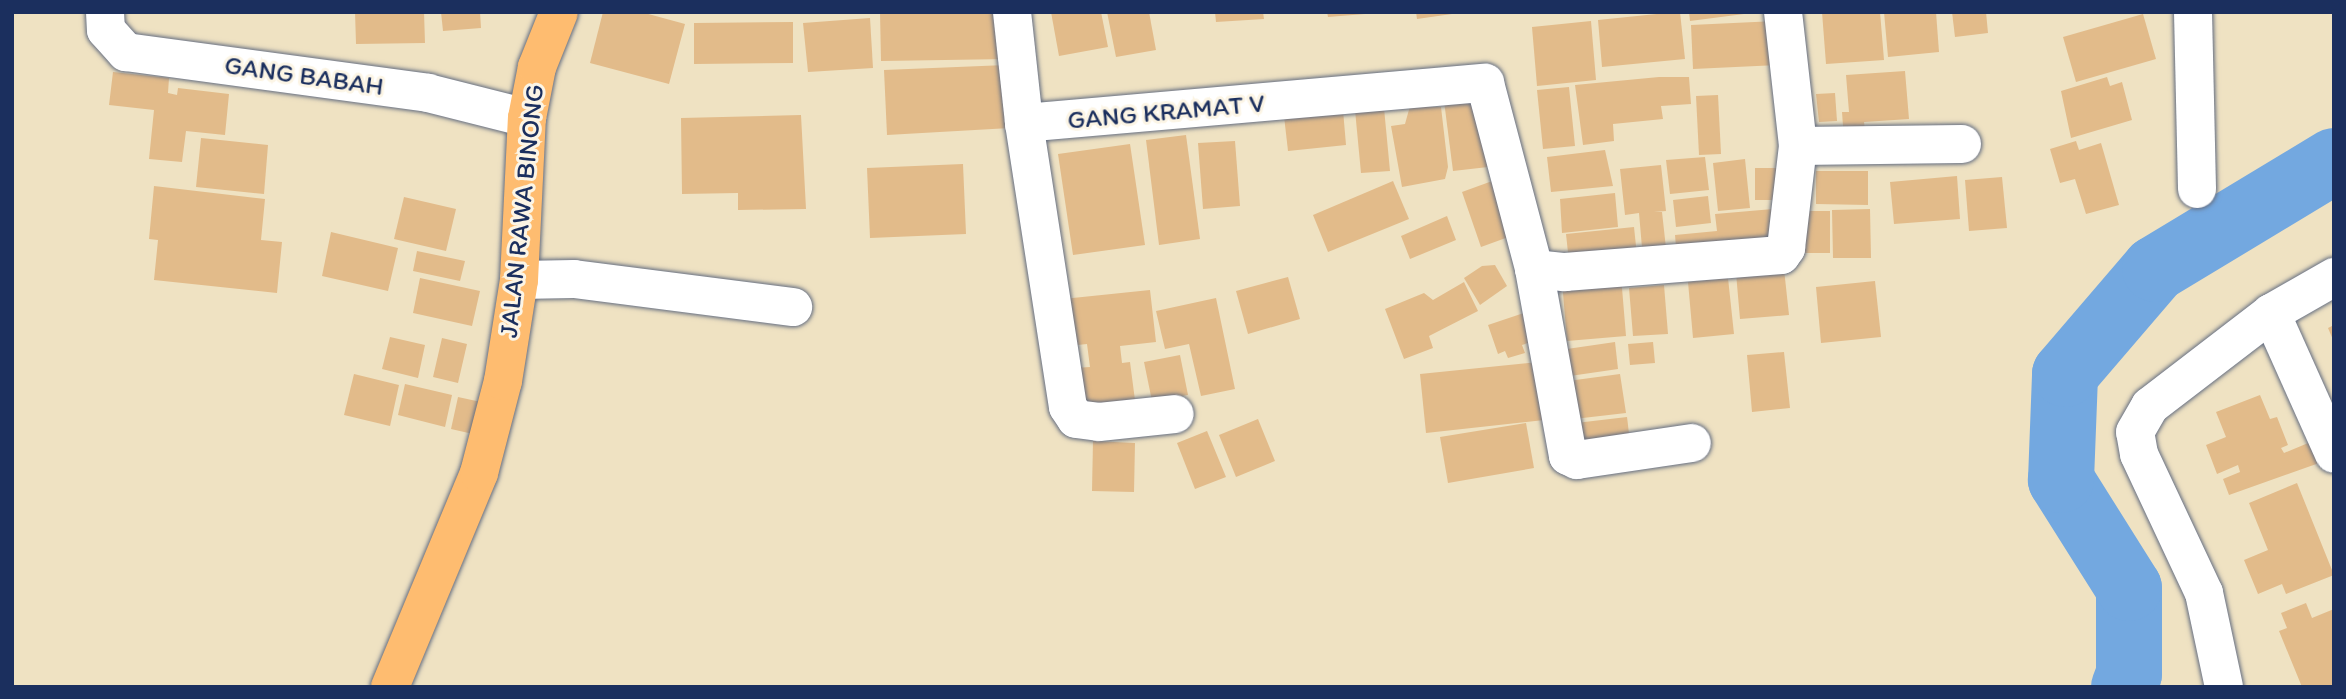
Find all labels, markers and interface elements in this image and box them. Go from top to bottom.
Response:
street label: GANG BABAH [223,49,385,103]
street label: JALAN RAWA BINONG [493,81,551,341]
street label: GANG KRAMAT V [1066,88,1266,136]

